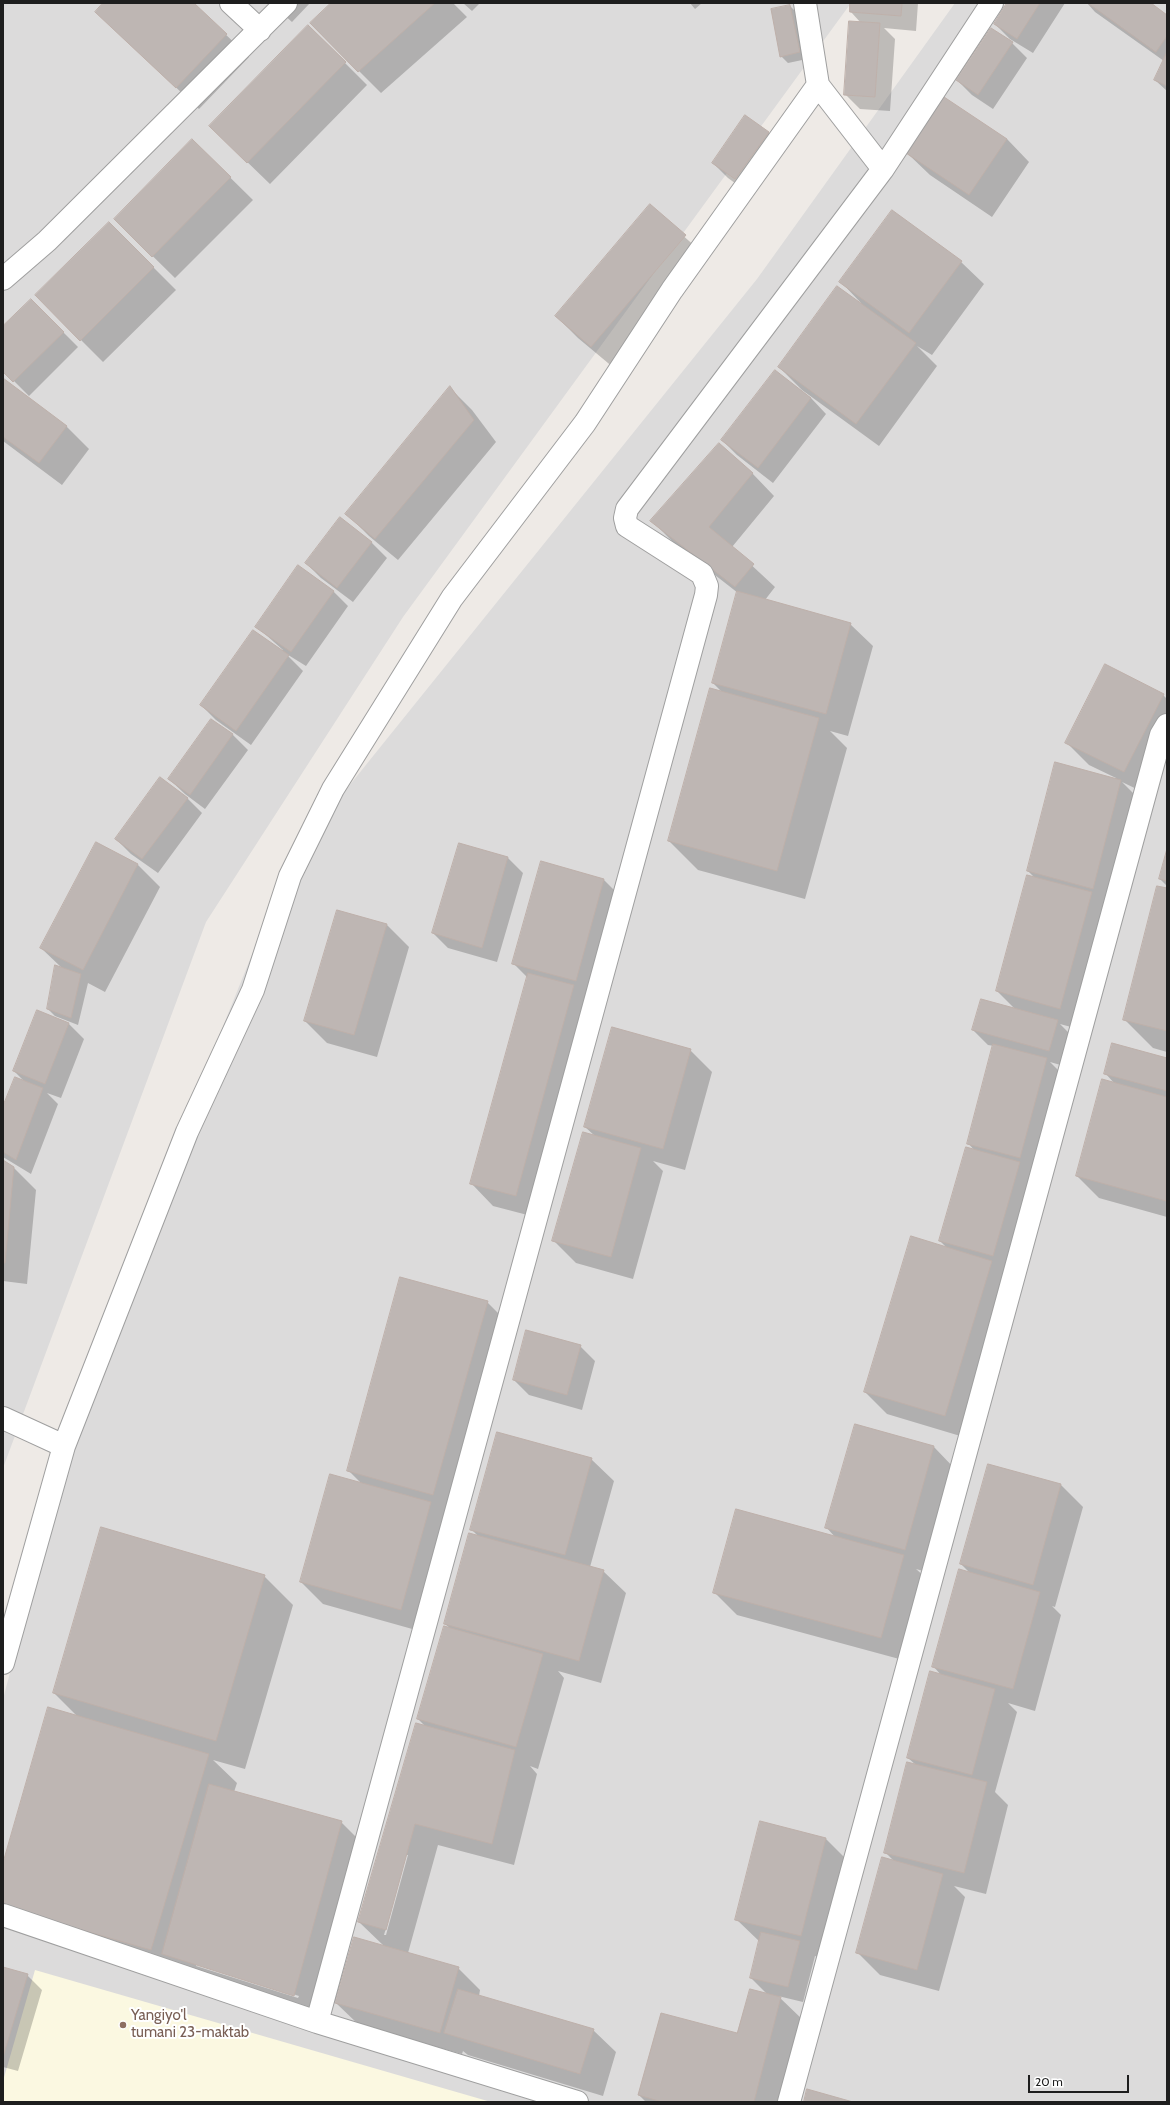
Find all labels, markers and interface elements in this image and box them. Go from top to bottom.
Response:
place label: Yangiyo'l tumani 23-maktab [131,2007,249,2042]
marker: Yangiyo'l tumani 23-maktab [118,2020,128,2030]
scale bar [1030,2067,1131,2093]
text: 20 m [1035,2074,1063,2089]

